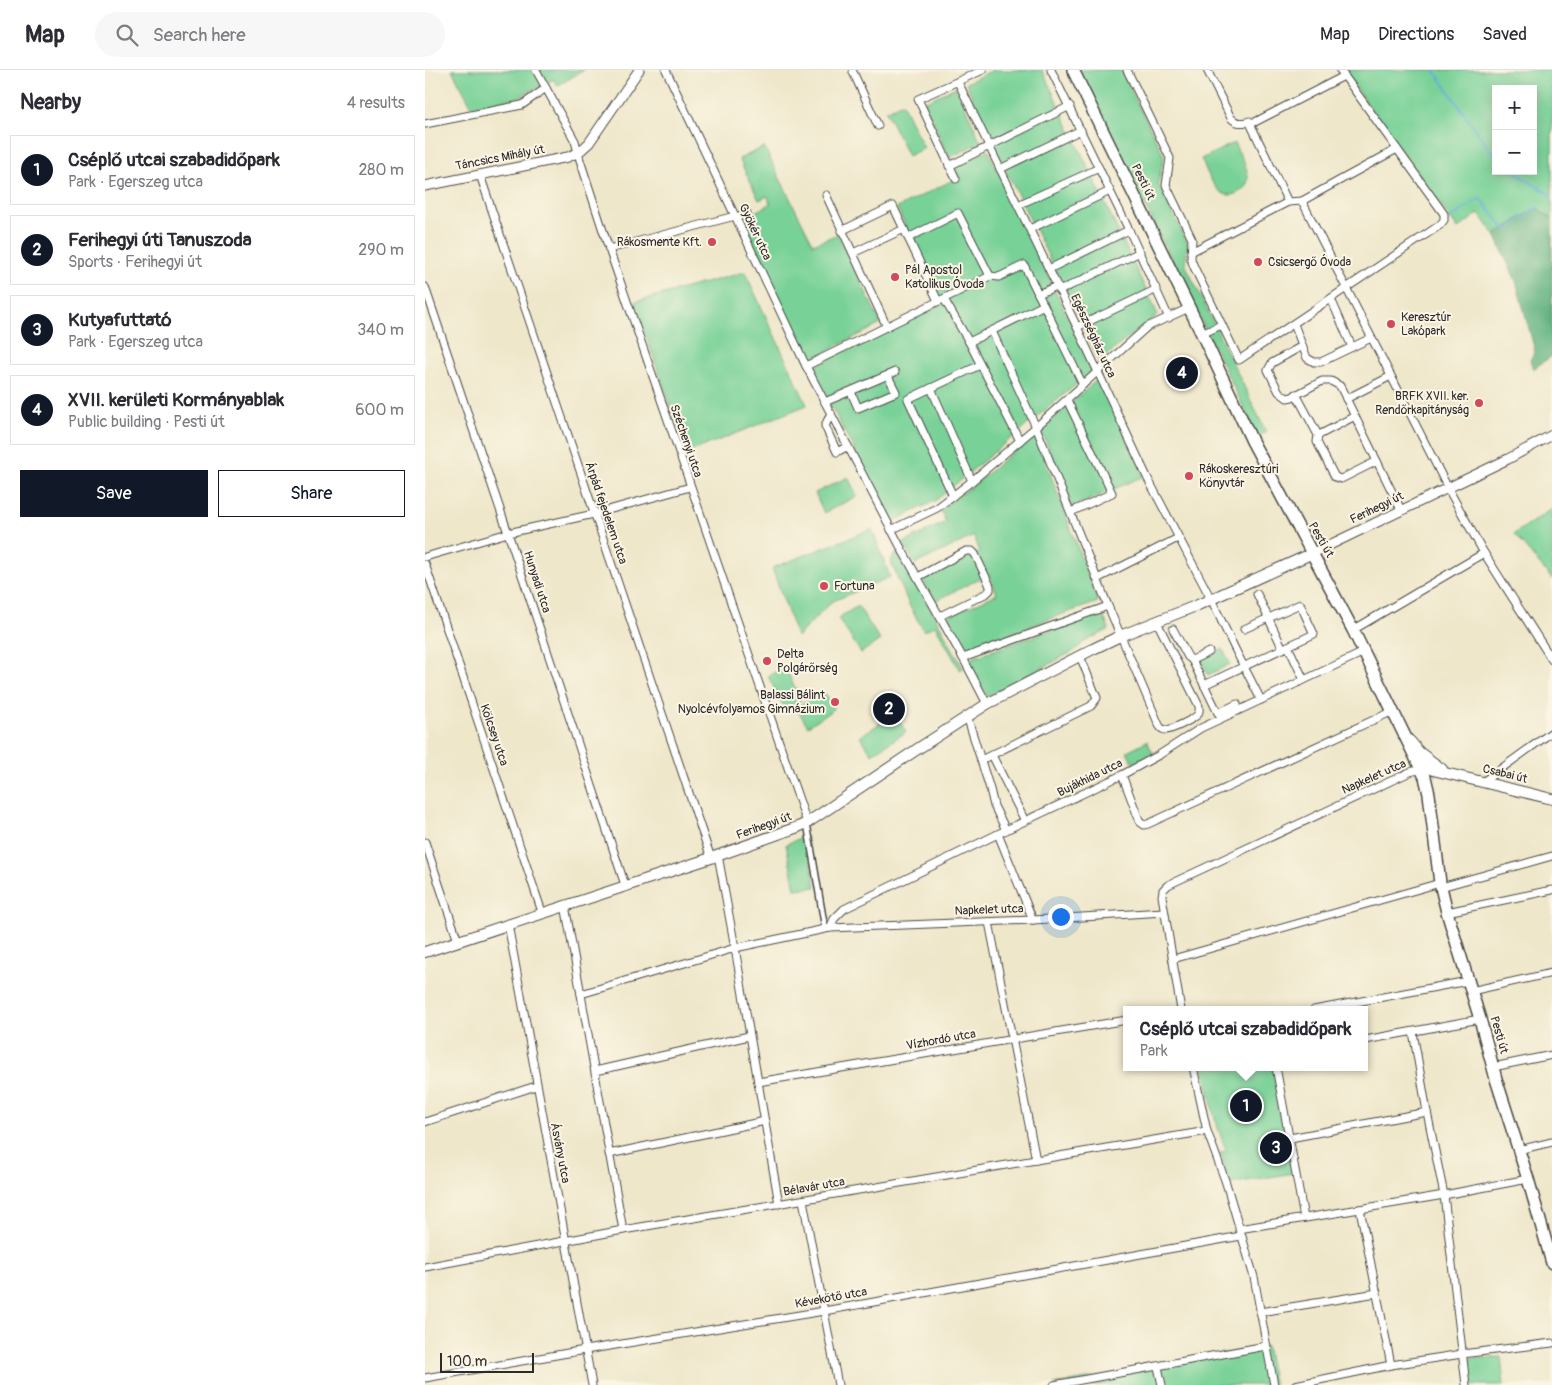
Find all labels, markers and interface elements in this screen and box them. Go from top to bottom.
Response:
search box [95,12,445,57]
text: Map [25,20,65,49]
icon: search [113,21,141,49]
text: Search here [153,23,246,47]
text: Map [1320,23,1350,46]
text: Directions [1378,23,1454,46]
text: Saved [1482,23,1527,46]
map controls [1492,85,1537,175]
button: + [1492,85,1537,130]
text: Nearby [20,89,81,116]
text: 4 results [347,93,405,113]
button: − [1492,130,1537,175]
street label: Táncsics Mihály út [454,142,546,174]
text: Cséplő utcai szabadidőpark [68,148,280,172]
text: 1 [34,160,40,180]
text: 280 m [358,160,404,180]
street label: Pesti út [1128,161,1158,203]
text: Park · Egerszeg utca [68,172,203,192]
street label: Gyökér utca [735,201,775,263]
text: Ferihegyi úti Tanuszoda [68,228,252,252]
place label: Rákosmente Kft. [617,235,702,250]
marker: Rákosmente Kft. [706,236,718,248]
text: 2 [33,240,41,260]
text: 290 m [358,240,404,260]
text: Sports · Ferihegyi út [68,252,202,272]
place label: Csicsergő Óvoda [1268,254,1352,270]
marker: Csicsergő Óvoda [1252,256,1264,268]
place label: Pál Apostol Katolikus Óvoda [905,263,985,292]
marker: Pál Apostol Katolikus Óvoda [889,271,901,283]
street label: Egészségház utca [1067,292,1119,381]
text: Kutyafuttató [68,308,172,332]
place label: Keresztúr Lakópark [1401,310,1452,339]
marker: Keresztúr Lakópark [1385,318,1397,330]
text: 3 [33,320,41,340]
text: 340 m [357,320,404,340]
text: Park · Egerszeg utca [68,332,203,352]
pin: 4 [1166,354,1198,392]
text: XVII. kerületi Kormányablak [68,388,284,412]
place label: BRFK XVII. ker. Rendőrkapitányság [1375,389,1469,418]
marker: BRFK XVII. ker. Rendőrkapitányság [1473,397,1485,409]
text: 4 [32,400,42,420]
text: 600 m [355,400,404,420]
street label: Széchenyi utca [667,403,706,480]
text: Public building · Pesti út [68,412,225,432]
street label: Árpád fejedelem utca [581,460,632,567]
place label: Rákoskeresztúri Könyvtár [1199,462,1278,491]
button: Save [20,470,208,517]
button: Share [218,470,405,517]
marker: Rákoskeresztúri Könyvtár [1183,470,1195,482]
street label: Ferihegyi út [1348,489,1406,527]
street label: Pesti út [1305,520,1337,561]
street label: Hunyadi utca [520,549,554,615]
place label: Fortuna [834,579,875,594]
marker: Fortuna [818,580,830,592]
place label: Delta Polgárőrség [777,647,837,676]
marker: Delta Polgárőrség [761,655,773,667]
place label: Balassi Bálint Nyolcévfolyamos Gimnázium [678,688,825,717]
pin: 2 [873,690,905,728]
marker: Balassi Bálint Nyolcévfolyamos Gimnázium [829,696,841,708]
street label: Kölcsey utca [476,702,512,768]
street label: Bujákhida utca [1055,756,1125,800]
street label: Napkelet utca [1339,756,1409,798]
street label: Csabai út [1481,761,1529,787]
street label: Ferihegyi út [734,809,794,843]
street label: Napkelet utca [954,901,1024,919]
your location [1048,904,1074,930]
popup [1123,1006,1368,1071]
street label: Pesti út [1486,1014,1512,1056]
text: Cséplő utcai szabadidőpark [1140,1017,1351,1041]
street label: Vízhordó utca [905,1026,977,1054]
text: Park [1140,1041,1168,1061]
pin: 1 [1230,1087,1262,1125]
street label: Ásvány utca [547,1121,574,1185]
pin: 3 [1260,1129,1292,1167]
street label: Bélavár utca [782,1174,846,1200]
street label: Kévekötő utca [794,1284,869,1312]
scale bar [440,1350,534,1373]
text: 100 m [447,1353,487,1370]

